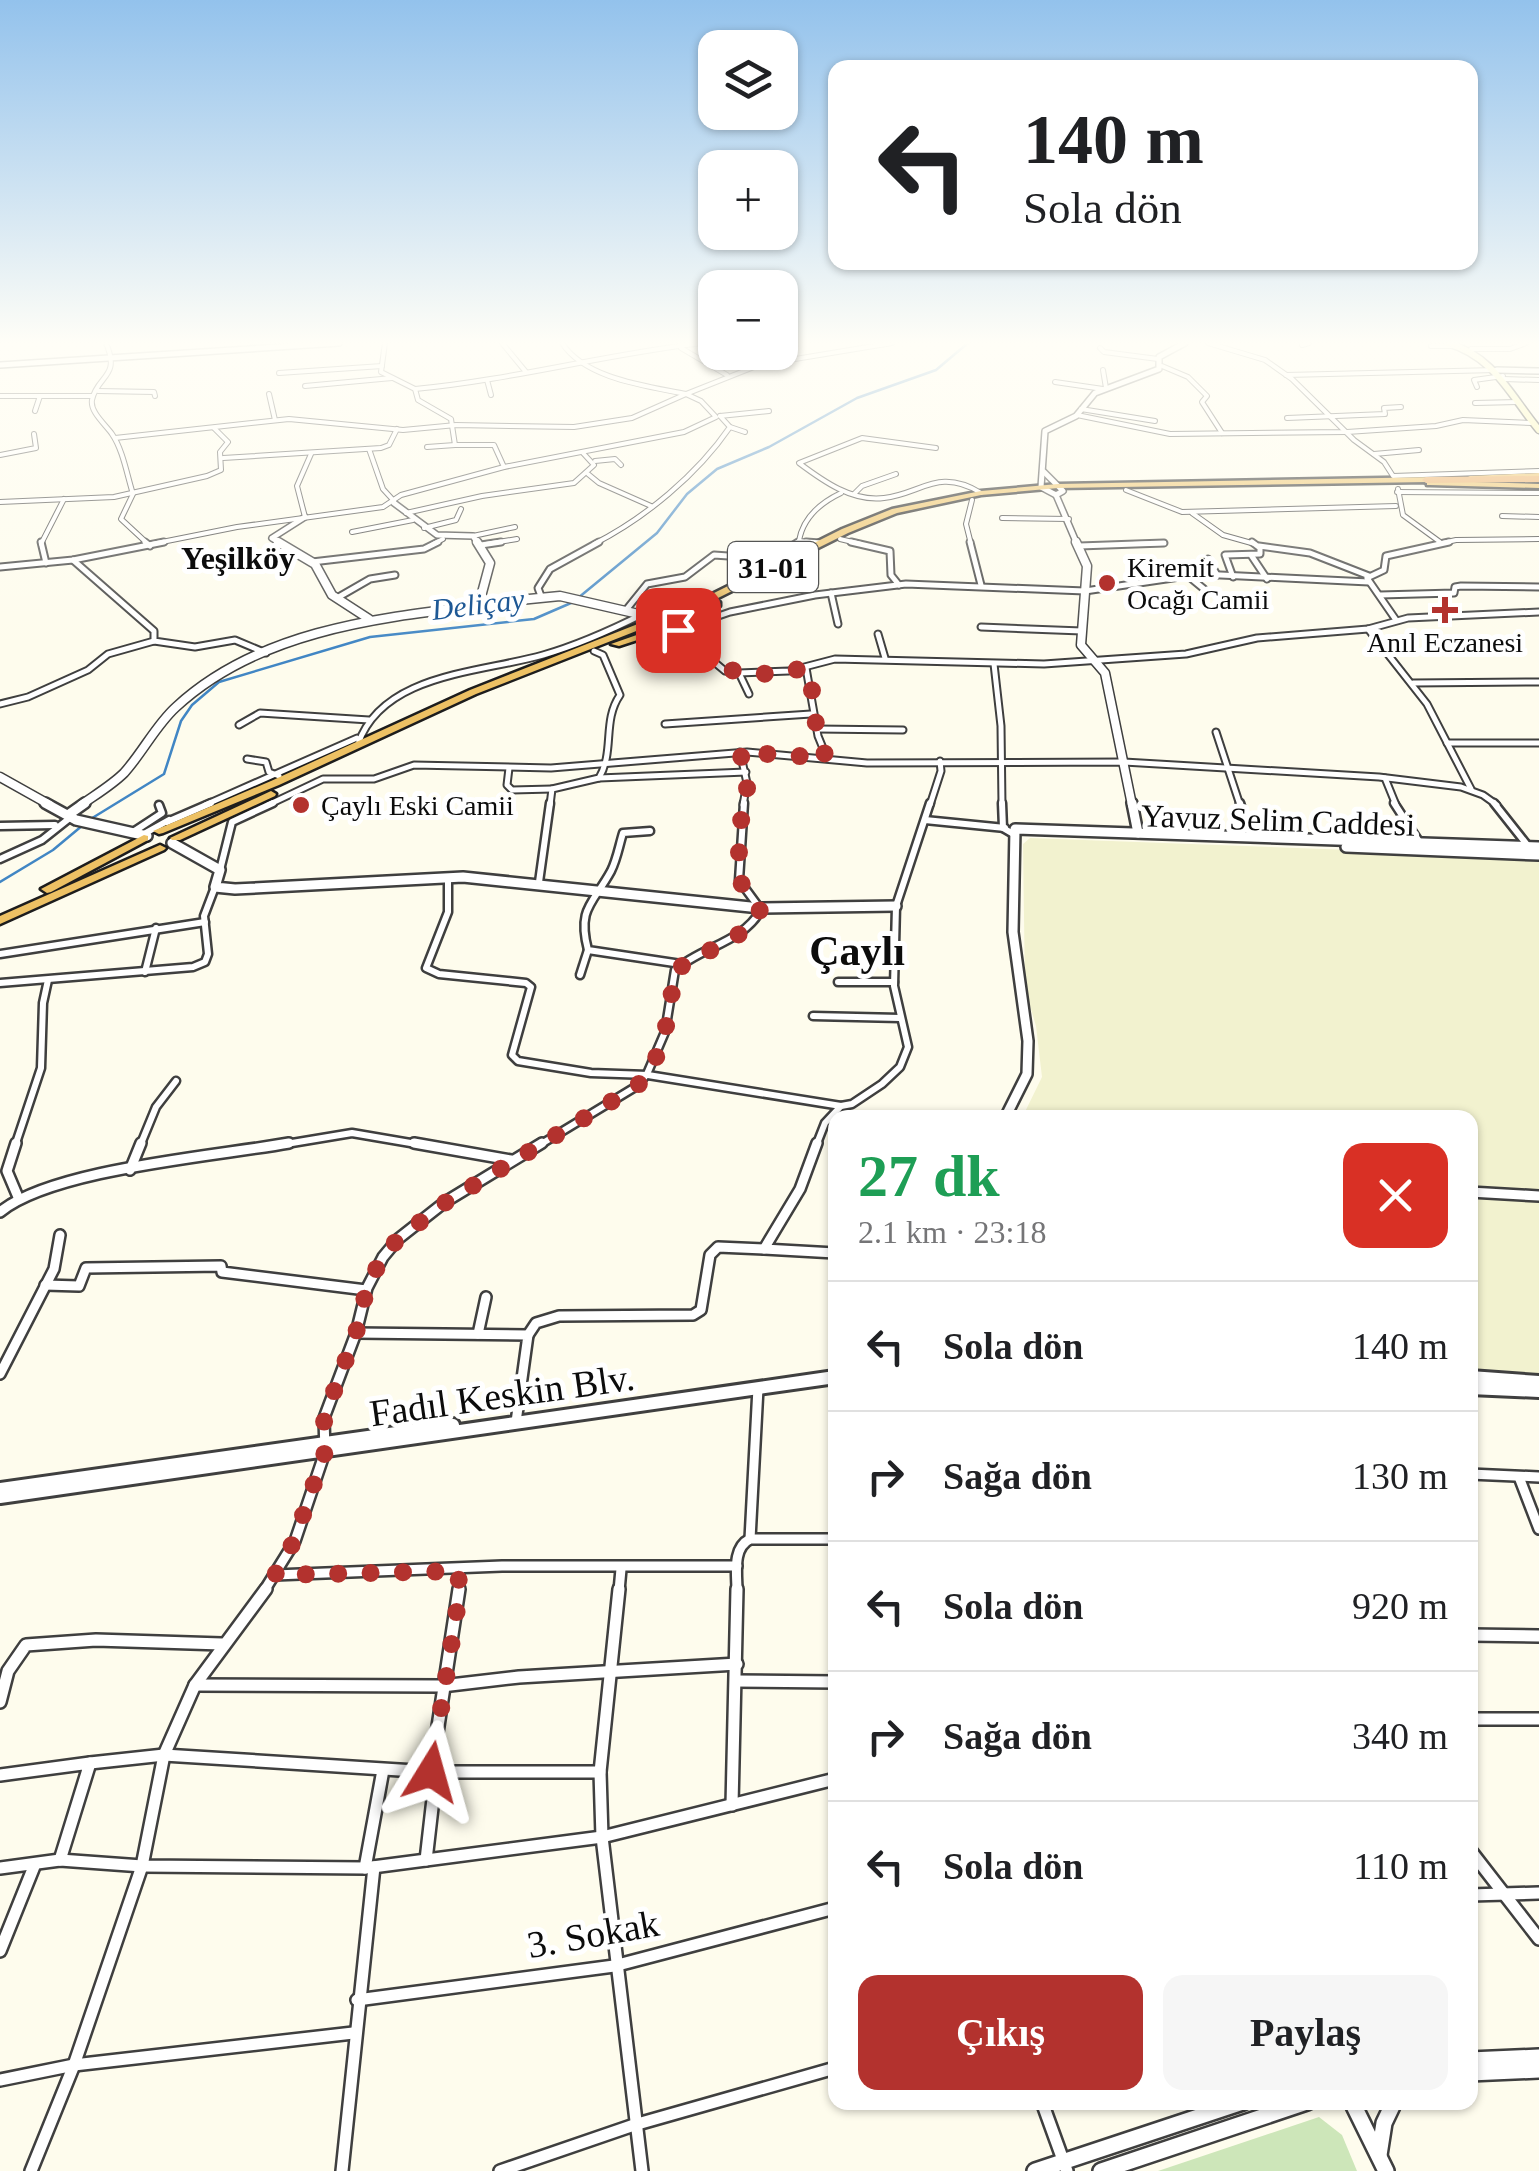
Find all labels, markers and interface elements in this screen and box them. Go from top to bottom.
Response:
map controls [698,30,798,370]
button: layers [698,30,798,130]
icon: left [858,100,988,230]
text: 140 m [1023,101,1204,178]
button: + [698,150,798,250]
text: Sola dön [1023,183,1182,233]
button: − [698,270,798,370]
district label: Yeşilköy [181,540,295,576]
road number: 31-01 [728,542,818,592]
place label: Kiremit Ocağı Camii [1127,552,1270,615]
marker: Kiremit Ocağı Camii [1096,572,1118,594]
water label: Deliçay [429,582,527,626]
pin [636,588,721,673]
marker: Anıl Eczanesi [1434,599,1456,621]
icon: arrive [651,603,706,658]
place label: Anıl Eczanesi [1367,627,1523,658]
place label: Çaylı Eski Camii [321,790,514,821]
marker: Çaylı Eski Camii [290,794,312,816]
street label: Yavuz Selim Caddesi [1140,797,1416,843]
district label: Çaylı [809,928,905,974]
text: 27 dk [858,1143,1000,1209]
button: close [1343,1143,1448,1248]
text: 2.1 km · 23:18 [858,1214,1046,1250]
icon: left [858,1319,913,1374]
text: Sola dön [943,1325,1083,1367]
text: 140 m [1352,1325,1448,1367]
street label: Fadıl Keskin Blv. [367,1356,637,1434]
icon: right [858,1449,913,1504]
text: Sağa dön [943,1455,1092,1497]
text: 130 m [1352,1455,1448,1497]
icon: left [858,1579,913,1634]
text: Sola dön [943,1585,1083,1627]
text: 920 m [1352,1585,1448,1627]
icon: right [858,1709,913,1764]
text: Sağa dön [943,1715,1092,1757]
text: 340 m [1352,1715,1448,1757]
position arrow [379,1720,483,1824]
icon: left [858,1839,913,1894]
text: Sola dön [943,1845,1083,1887]
text: 110 m [1353,1845,1448,1887]
street label: 3. Sokak [524,1902,662,1966]
button: Çıkış [858,1975,1143,2090]
button: Paylaş [1163,1975,1448,2090]

